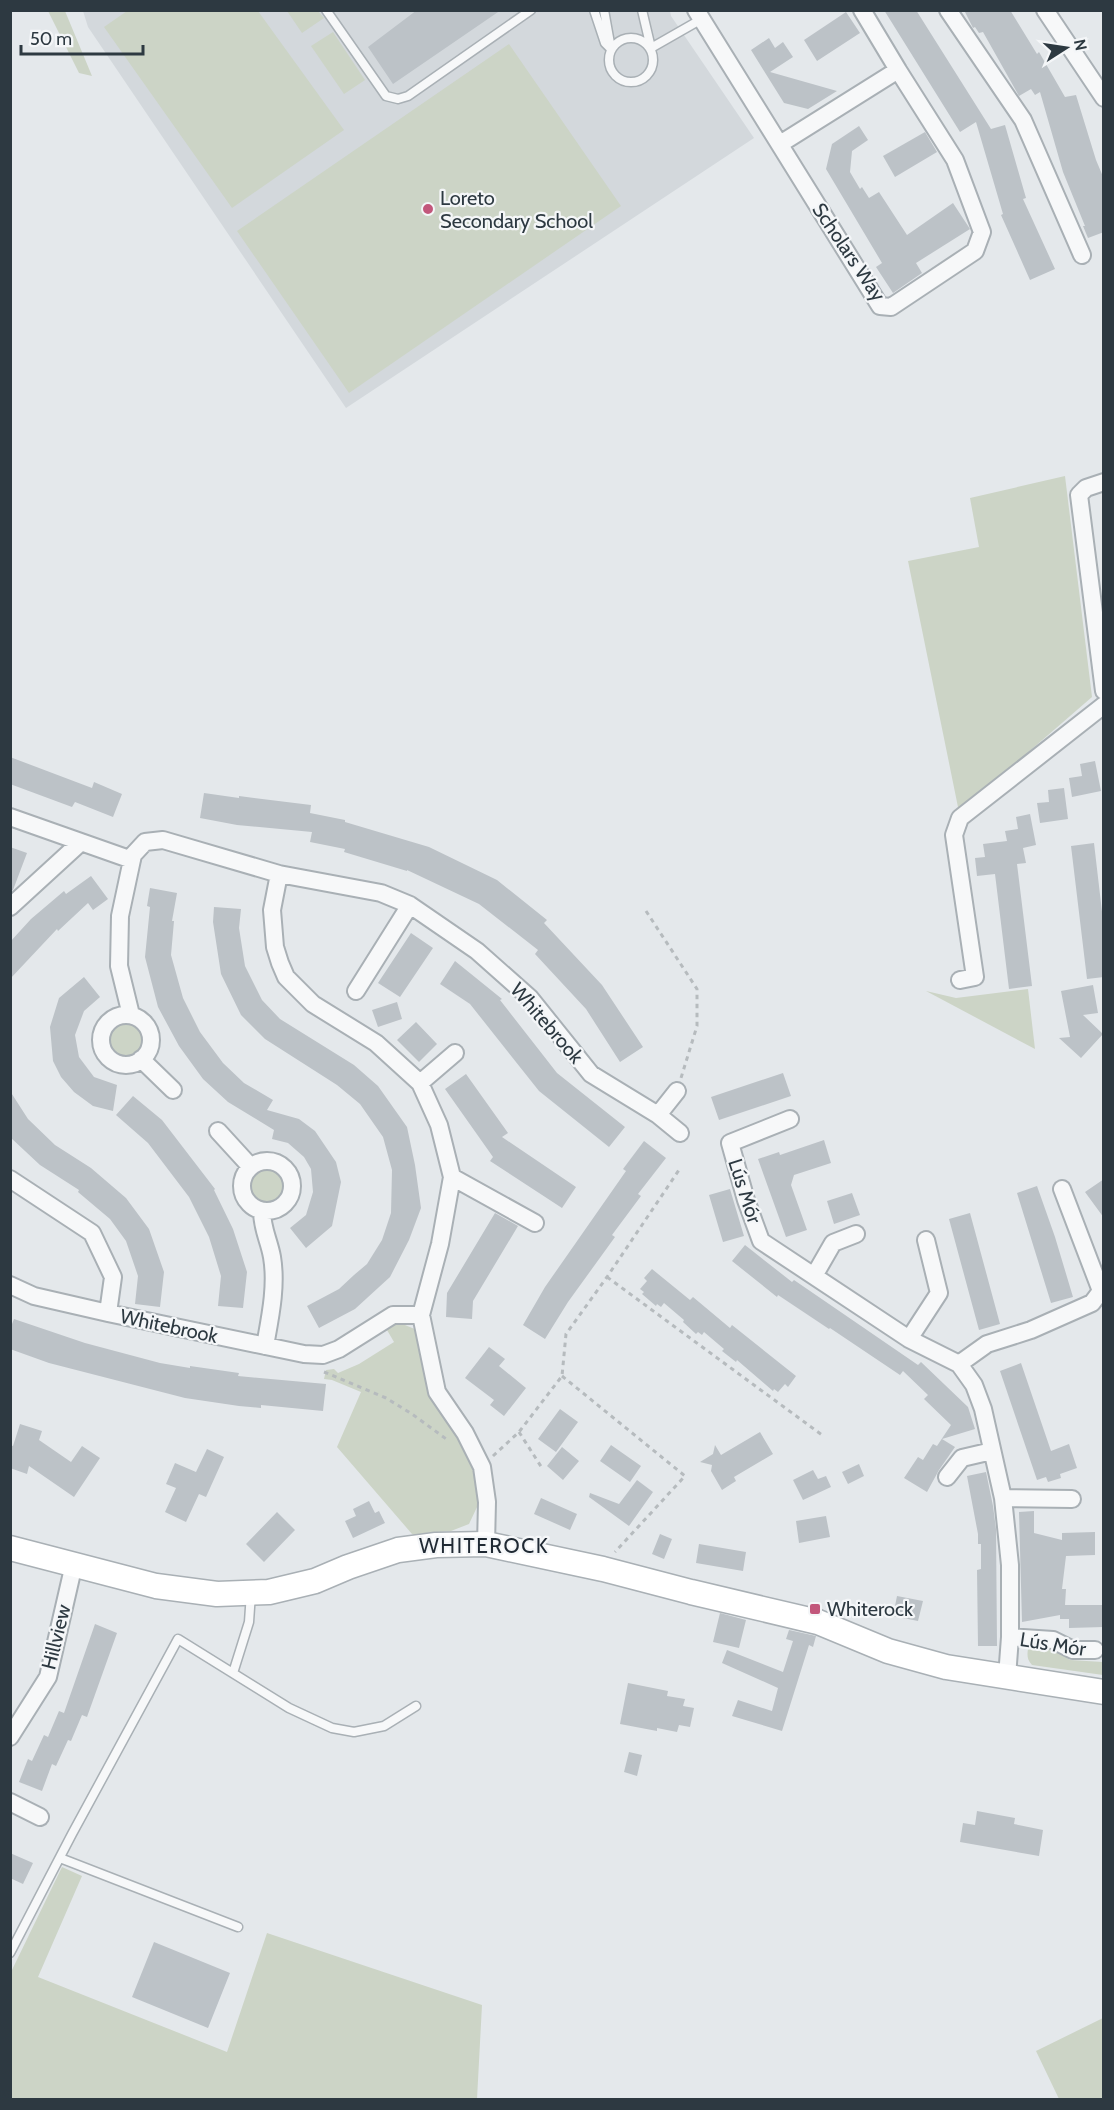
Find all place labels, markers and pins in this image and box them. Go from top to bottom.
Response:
place label: Loreto Secondary School [440,186,593,233]
marker: Loreto Secondary School [421,202,435,216]
place label: Whiterock [827,1597,913,1621]
marker: Whiterock [808,1602,822,1616]

